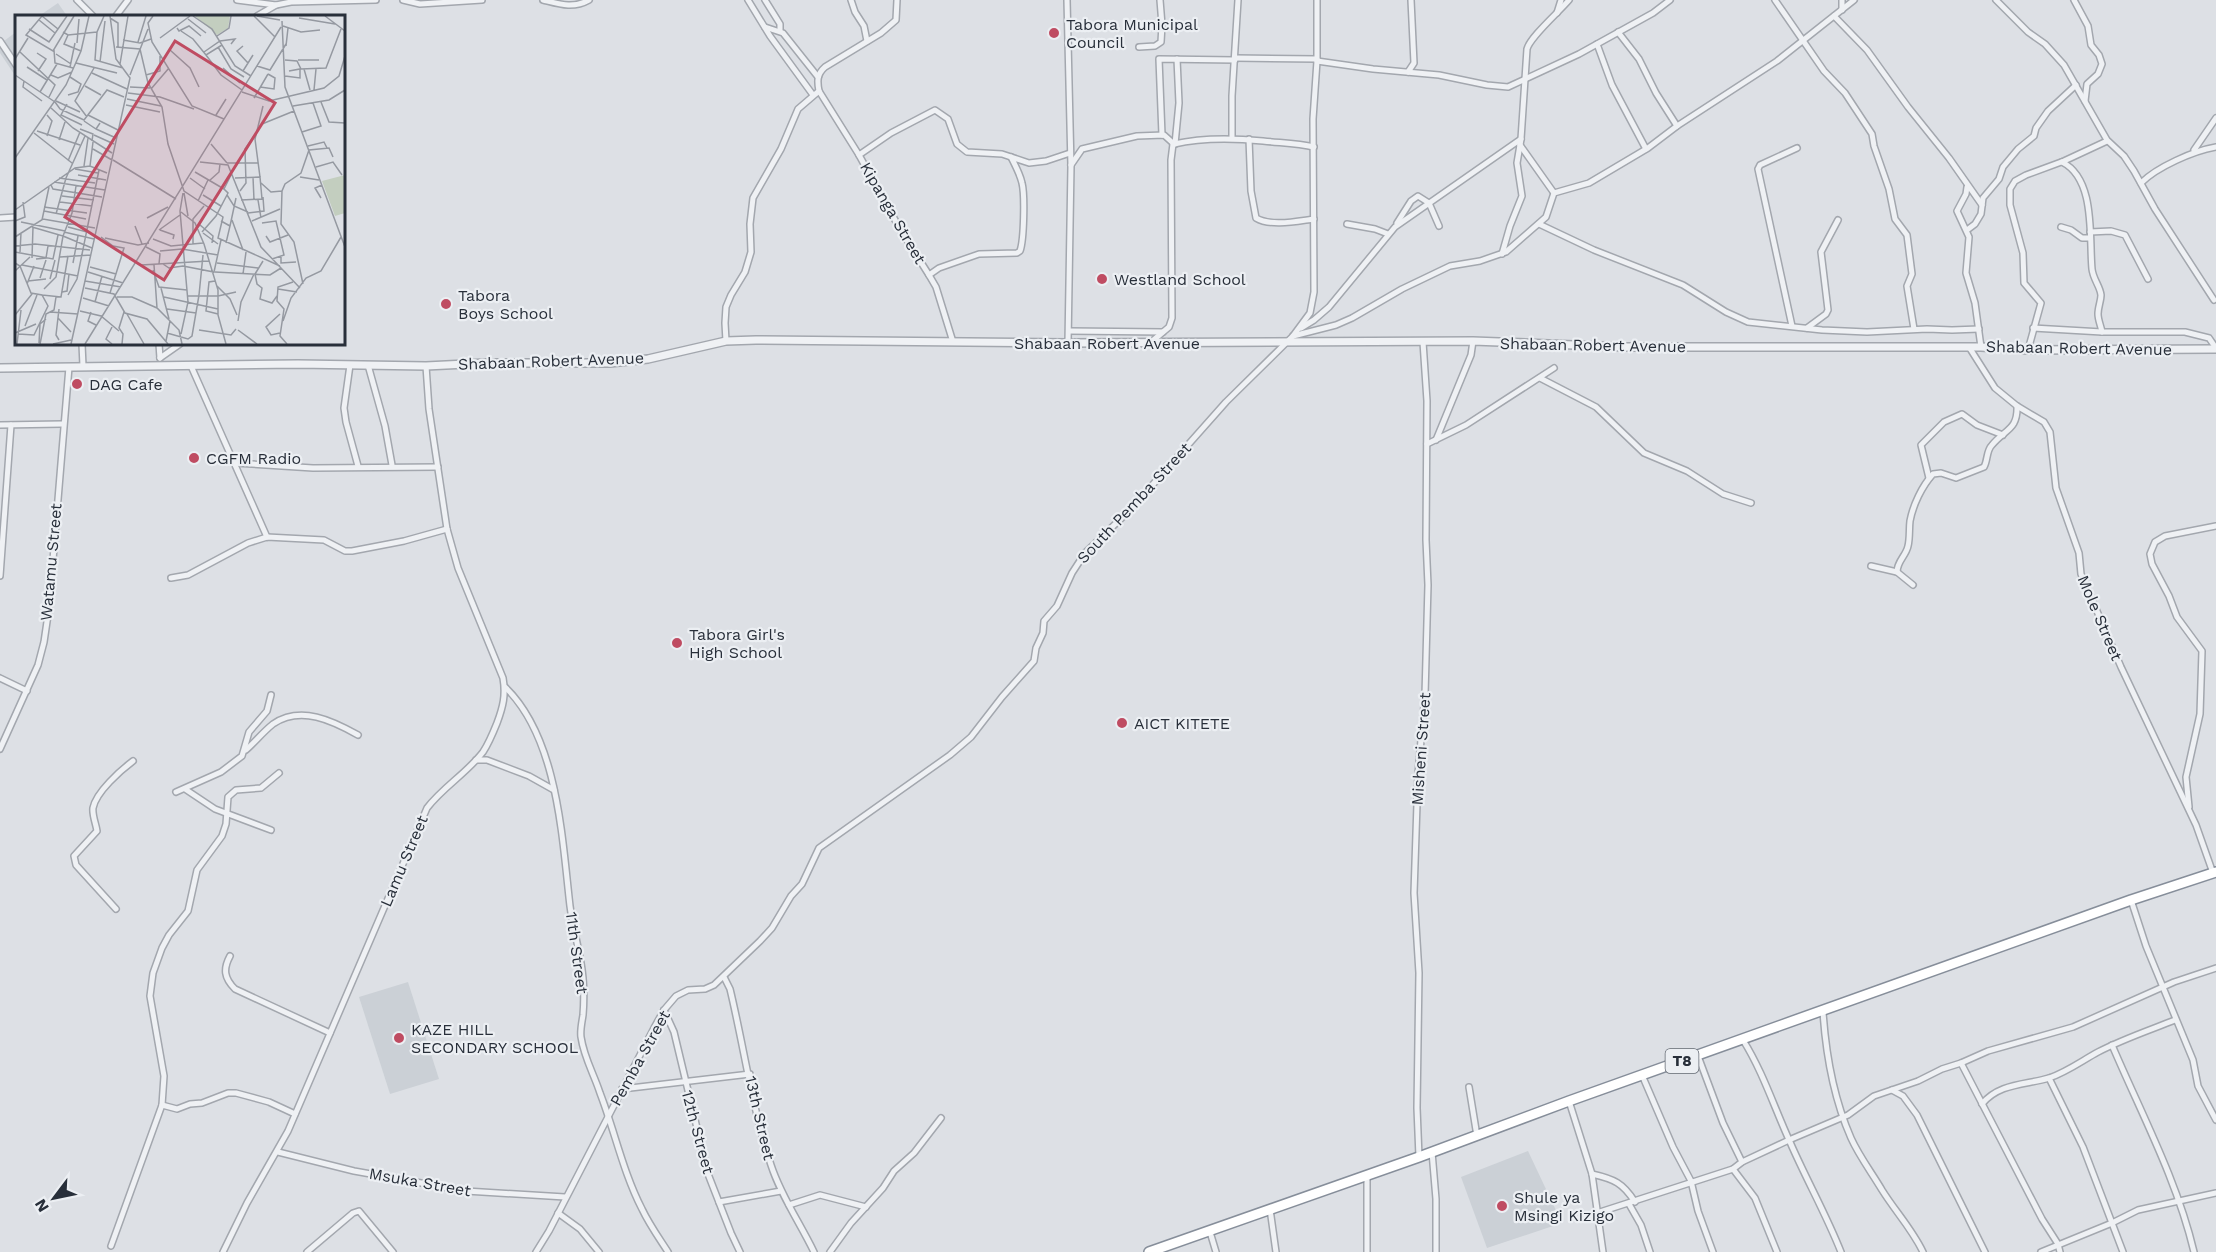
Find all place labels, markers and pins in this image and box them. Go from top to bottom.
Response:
place label: Tabora Municipal Council [1066,15,1198,52]
marker: Tabora Municipal Council [1047,26,1061,40]
place label: Westland School [1114,270,1246,289]
marker: Westland School [1095,272,1109,286]
place label: Tabora Boys School [458,286,553,323]
marker: Tabora Boys School [439,297,453,311]
place label: DAG Cafe [89,375,163,394]
marker: DAG Cafe [70,377,84,391]
place label: CGFM Radio [206,449,301,468]
marker: CGFM Radio [187,451,201,465]
place label: Tabora Girl's High School [689,625,785,662]
marker: Tabora Girl's High School [670,636,684,650]
place label: AICT KITETE [1134,714,1230,733]
marker: AICT KITETE [1115,716,1129,730]
place label: KAZE HILL SECONDARY SCHOOL [411,1020,579,1057]
marker: KAZE HILL SECONDARY SCHOOL [392,1031,406,1045]
place label: Shule ya Msingi Kizigo [1514,1188,1614,1225]
marker: Shule ya Msingi Kizigo [1495,1199,1509,1213]

